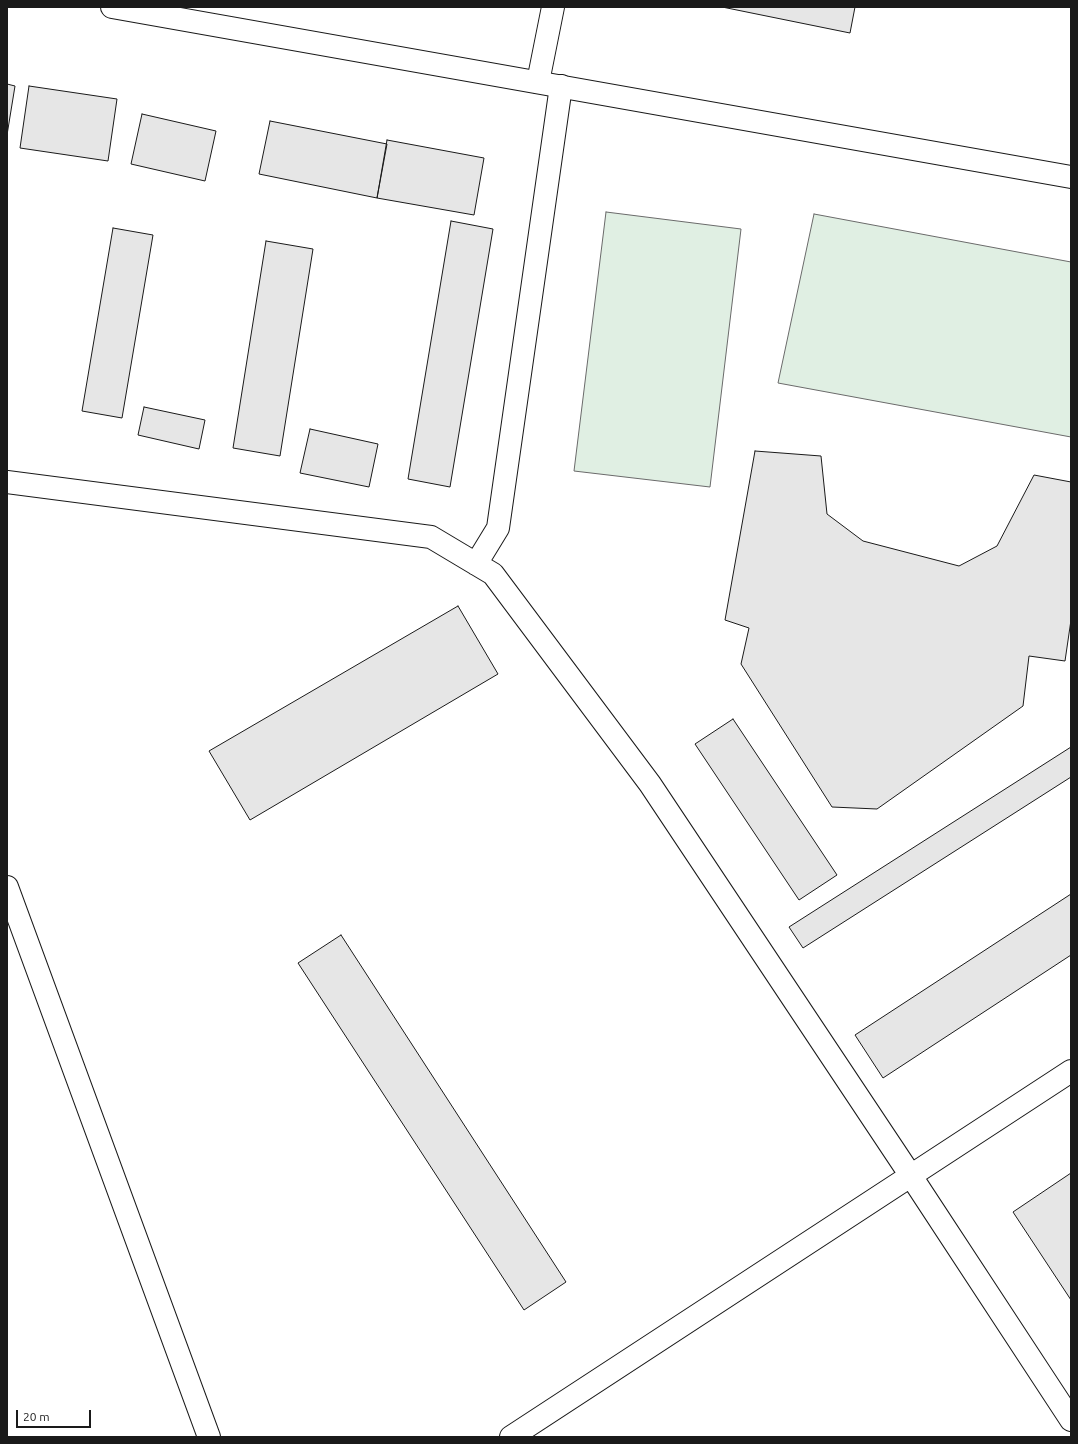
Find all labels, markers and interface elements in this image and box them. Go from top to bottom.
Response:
scale bar [18,1402,93,1428]
text: 20 m [23,1410,50,1423]

